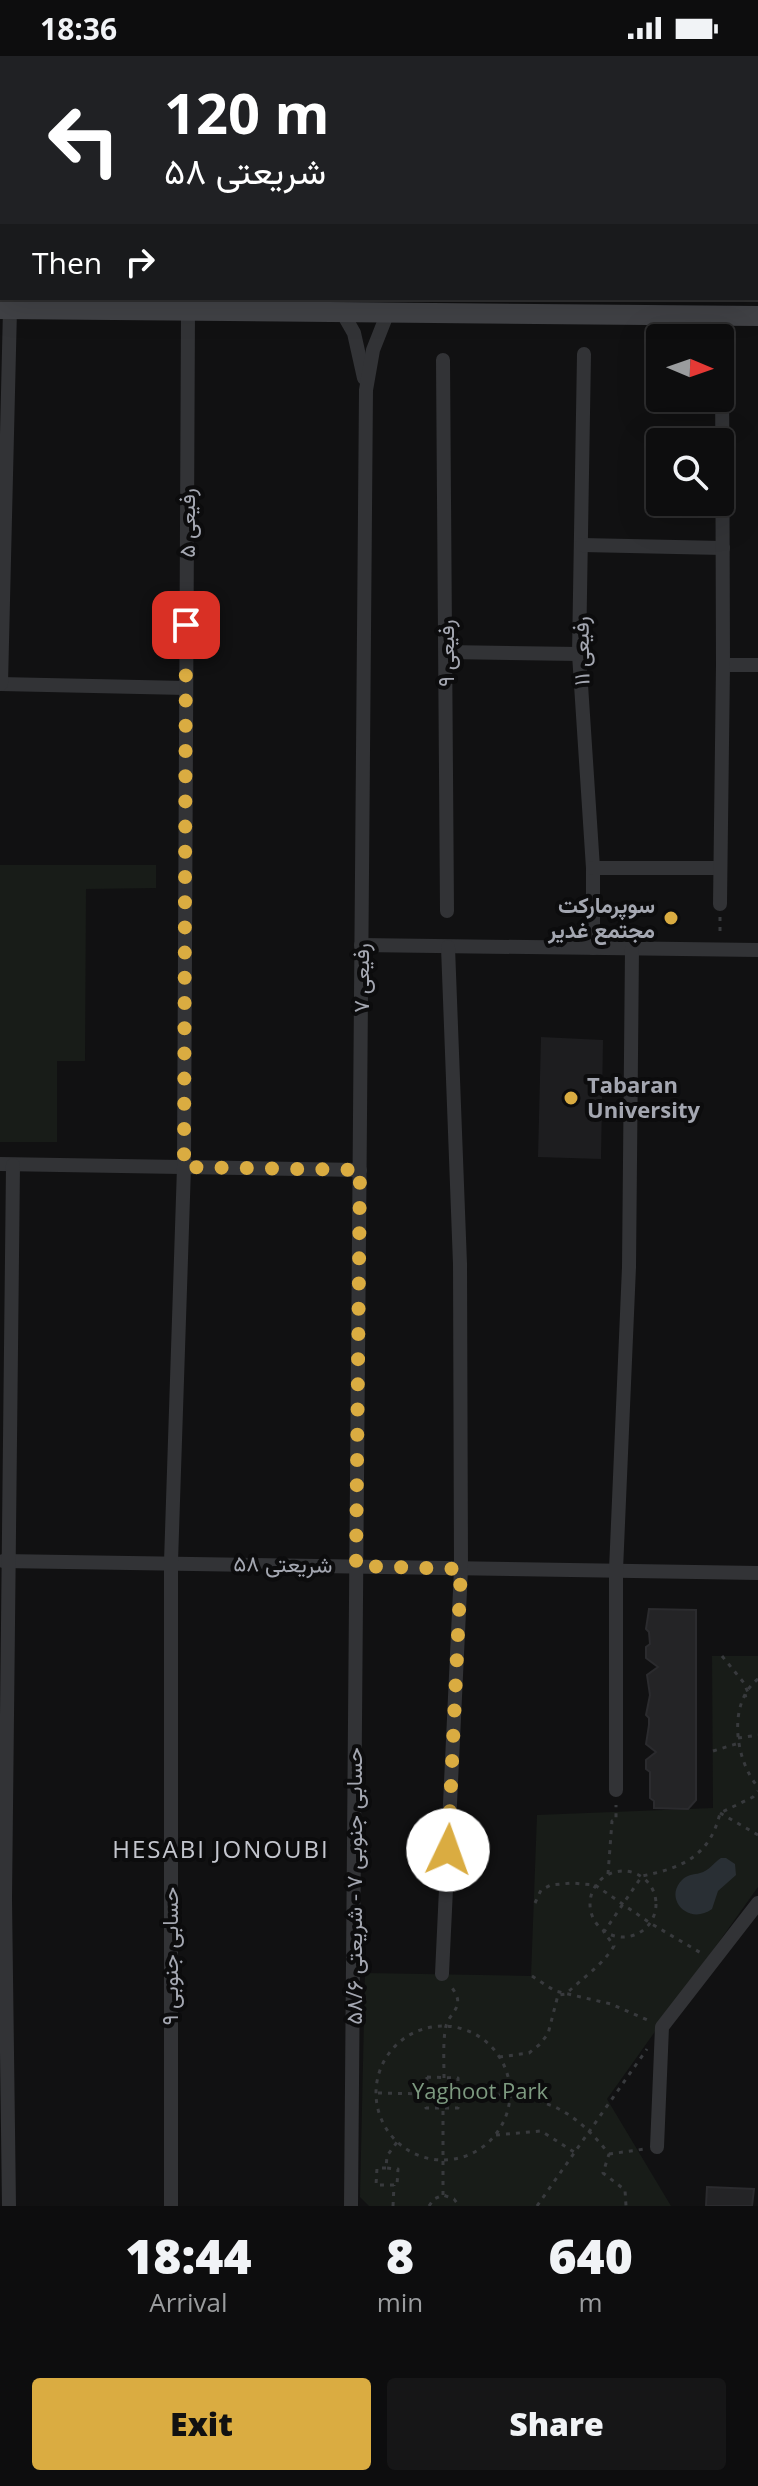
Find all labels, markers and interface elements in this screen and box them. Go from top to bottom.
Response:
text: 18:36 [40,8,117,49]
text: 120 m [164,74,330,150]
icon: left [32,88,136,192]
text: شریعتی ۵۸ [164,146,326,195]
icon: right [118,240,162,284]
text: Then [32,242,102,283]
north arrow [646,324,734,412]
map controls [646,324,734,516]
button: search [646,428,734,516]
street label: رفیعی ۵ [171,488,201,558]
pin [152,591,220,659]
icon: arrive [164,603,208,647]
street label: رفیعی ۱۱ [564,616,596,686]
street label: رفیعی ۹ [430,619,460,687]
place label: سوپرمارکت مجتمع غدیر [547,889,655,945]
marker: سوپرمارکت مجتمع غدیر [662,909,680,927]
street label: رفیعی ۷ [345,943,375,1013]
place label: Tabaran University [587,1069,701,1124]
marker: Tabaran University [562,1089,580,1107]
street label: شریعتی ۵۸ [233,1547,333,1579]
street label: حسابی جنوبی ۷ - شریعتی ۵۸/۶ [338,1747,368,2025]
position arrow [406,1808,490,1892]
district label: HESABI JONOUBI [112,1832,330,1865]
street label: حسابی جنوبی ۹ [154,1887,184,2025]
park label: Yaghoot Park [412,2075,548,2105]
text: 18:44 [125,2223,252,2288]
text: 8 [386,2223,414,2288]
text: 640 [548,2223,633,2288]
text: Arrival [149,2284,227,2320]
text: min [377,2284,423,2320]
text: m [579,2284,603,2320]
button: Exit [32,2378,371,2470]
button: Share [387,2378,726,2470]

